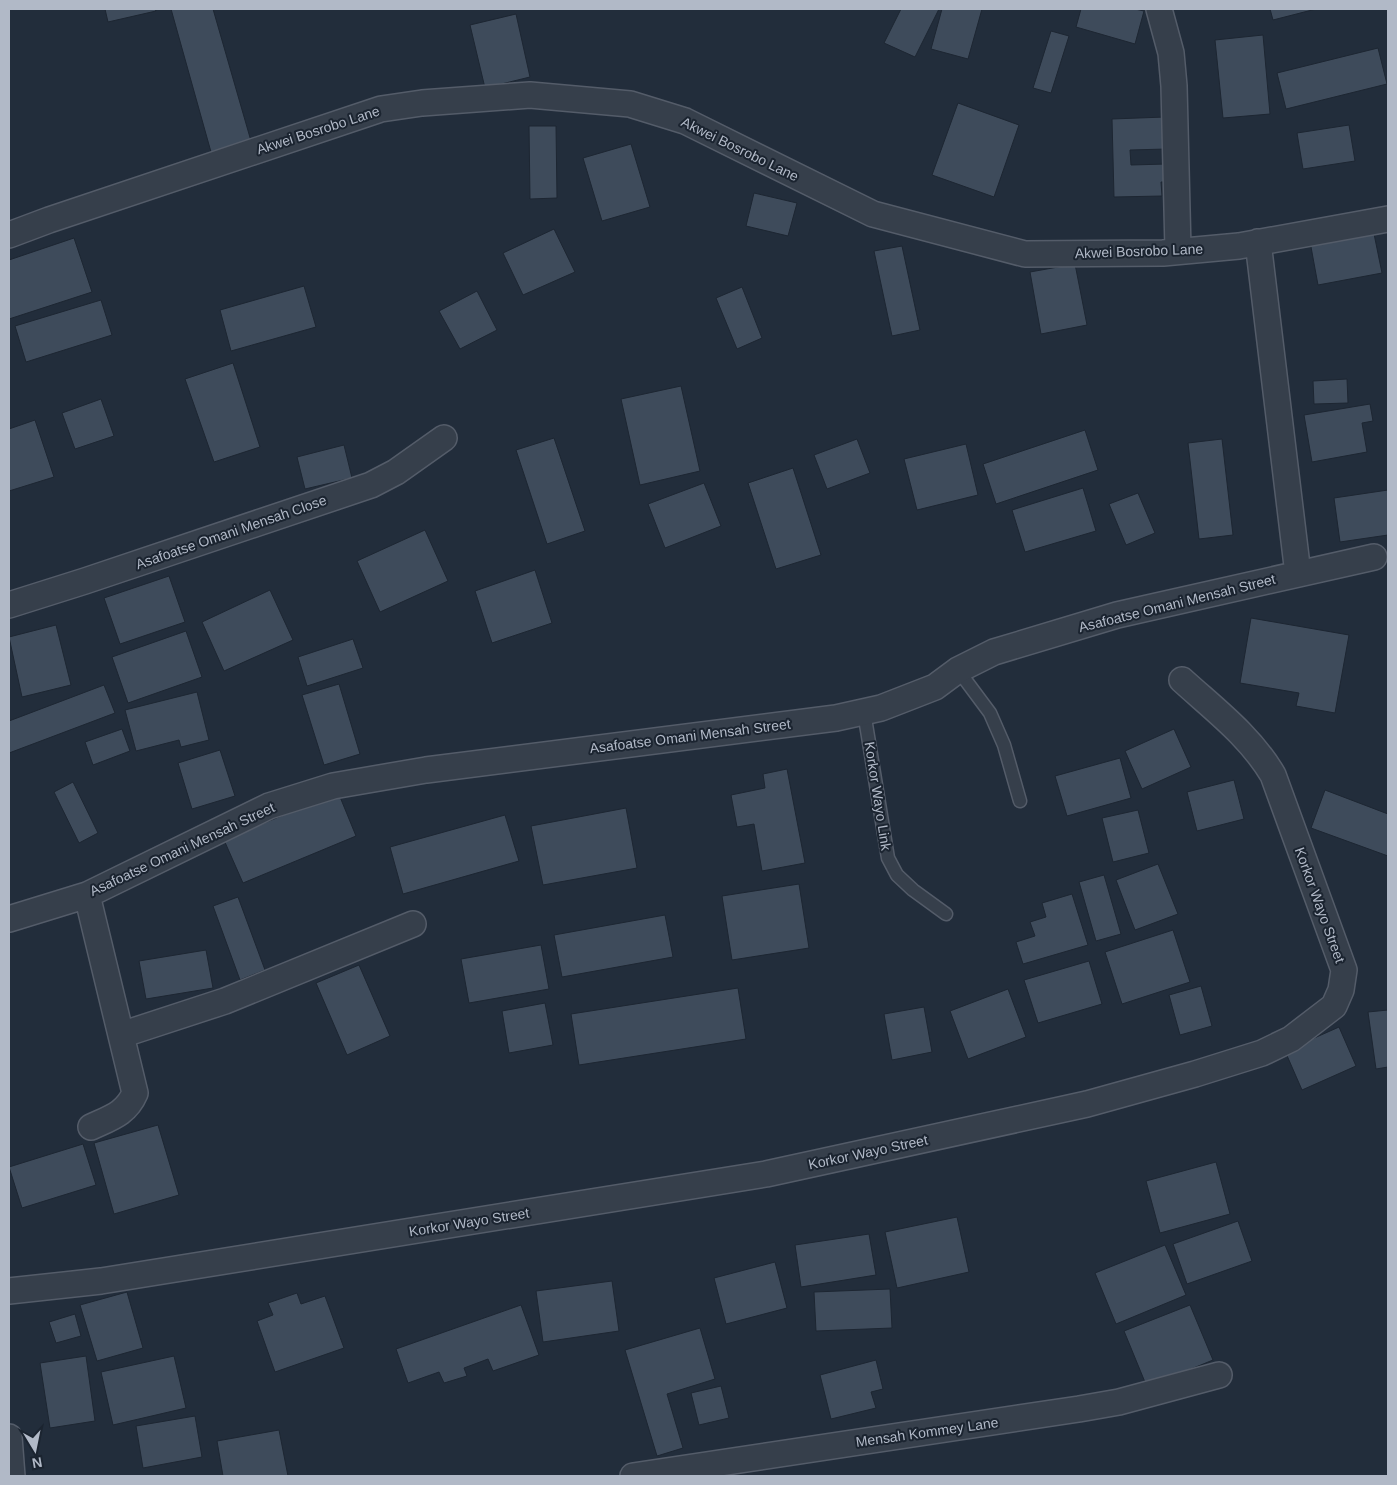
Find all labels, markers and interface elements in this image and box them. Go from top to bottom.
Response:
street label: Akwei Bosrobo Lane [254,102,382,157]
street label: Akwei Bosrobo Lane [679,114,801,184]
street label: Akwei Bosrobo Lane [1075,241,1204,261]
street label: Asafoatse Omani Mensah Close [133,492,329,572]
street label: Asafoatse Omani Mensah Street [1077,571,1277,635]
street label: Asafoatse Omani Mensah Street [589,716,791,756]
street label: Korkor Wayo Link [861,740,895,853]
street label: Asafoatse Omani Mensah Street [87,799,277,899]
street label: Korkor Wayo Street [1292,845,1348,965]
street label: Korkor Wayo Street [807,1132,929,1172]
street label: Korkor Wayo Street [408,1205,530,1239]
street label: Mensah Kommey Lane [855,1414,1000,1450]
north arrow [10,1425,60,1475]
text: N [31,1454,44,1472]

